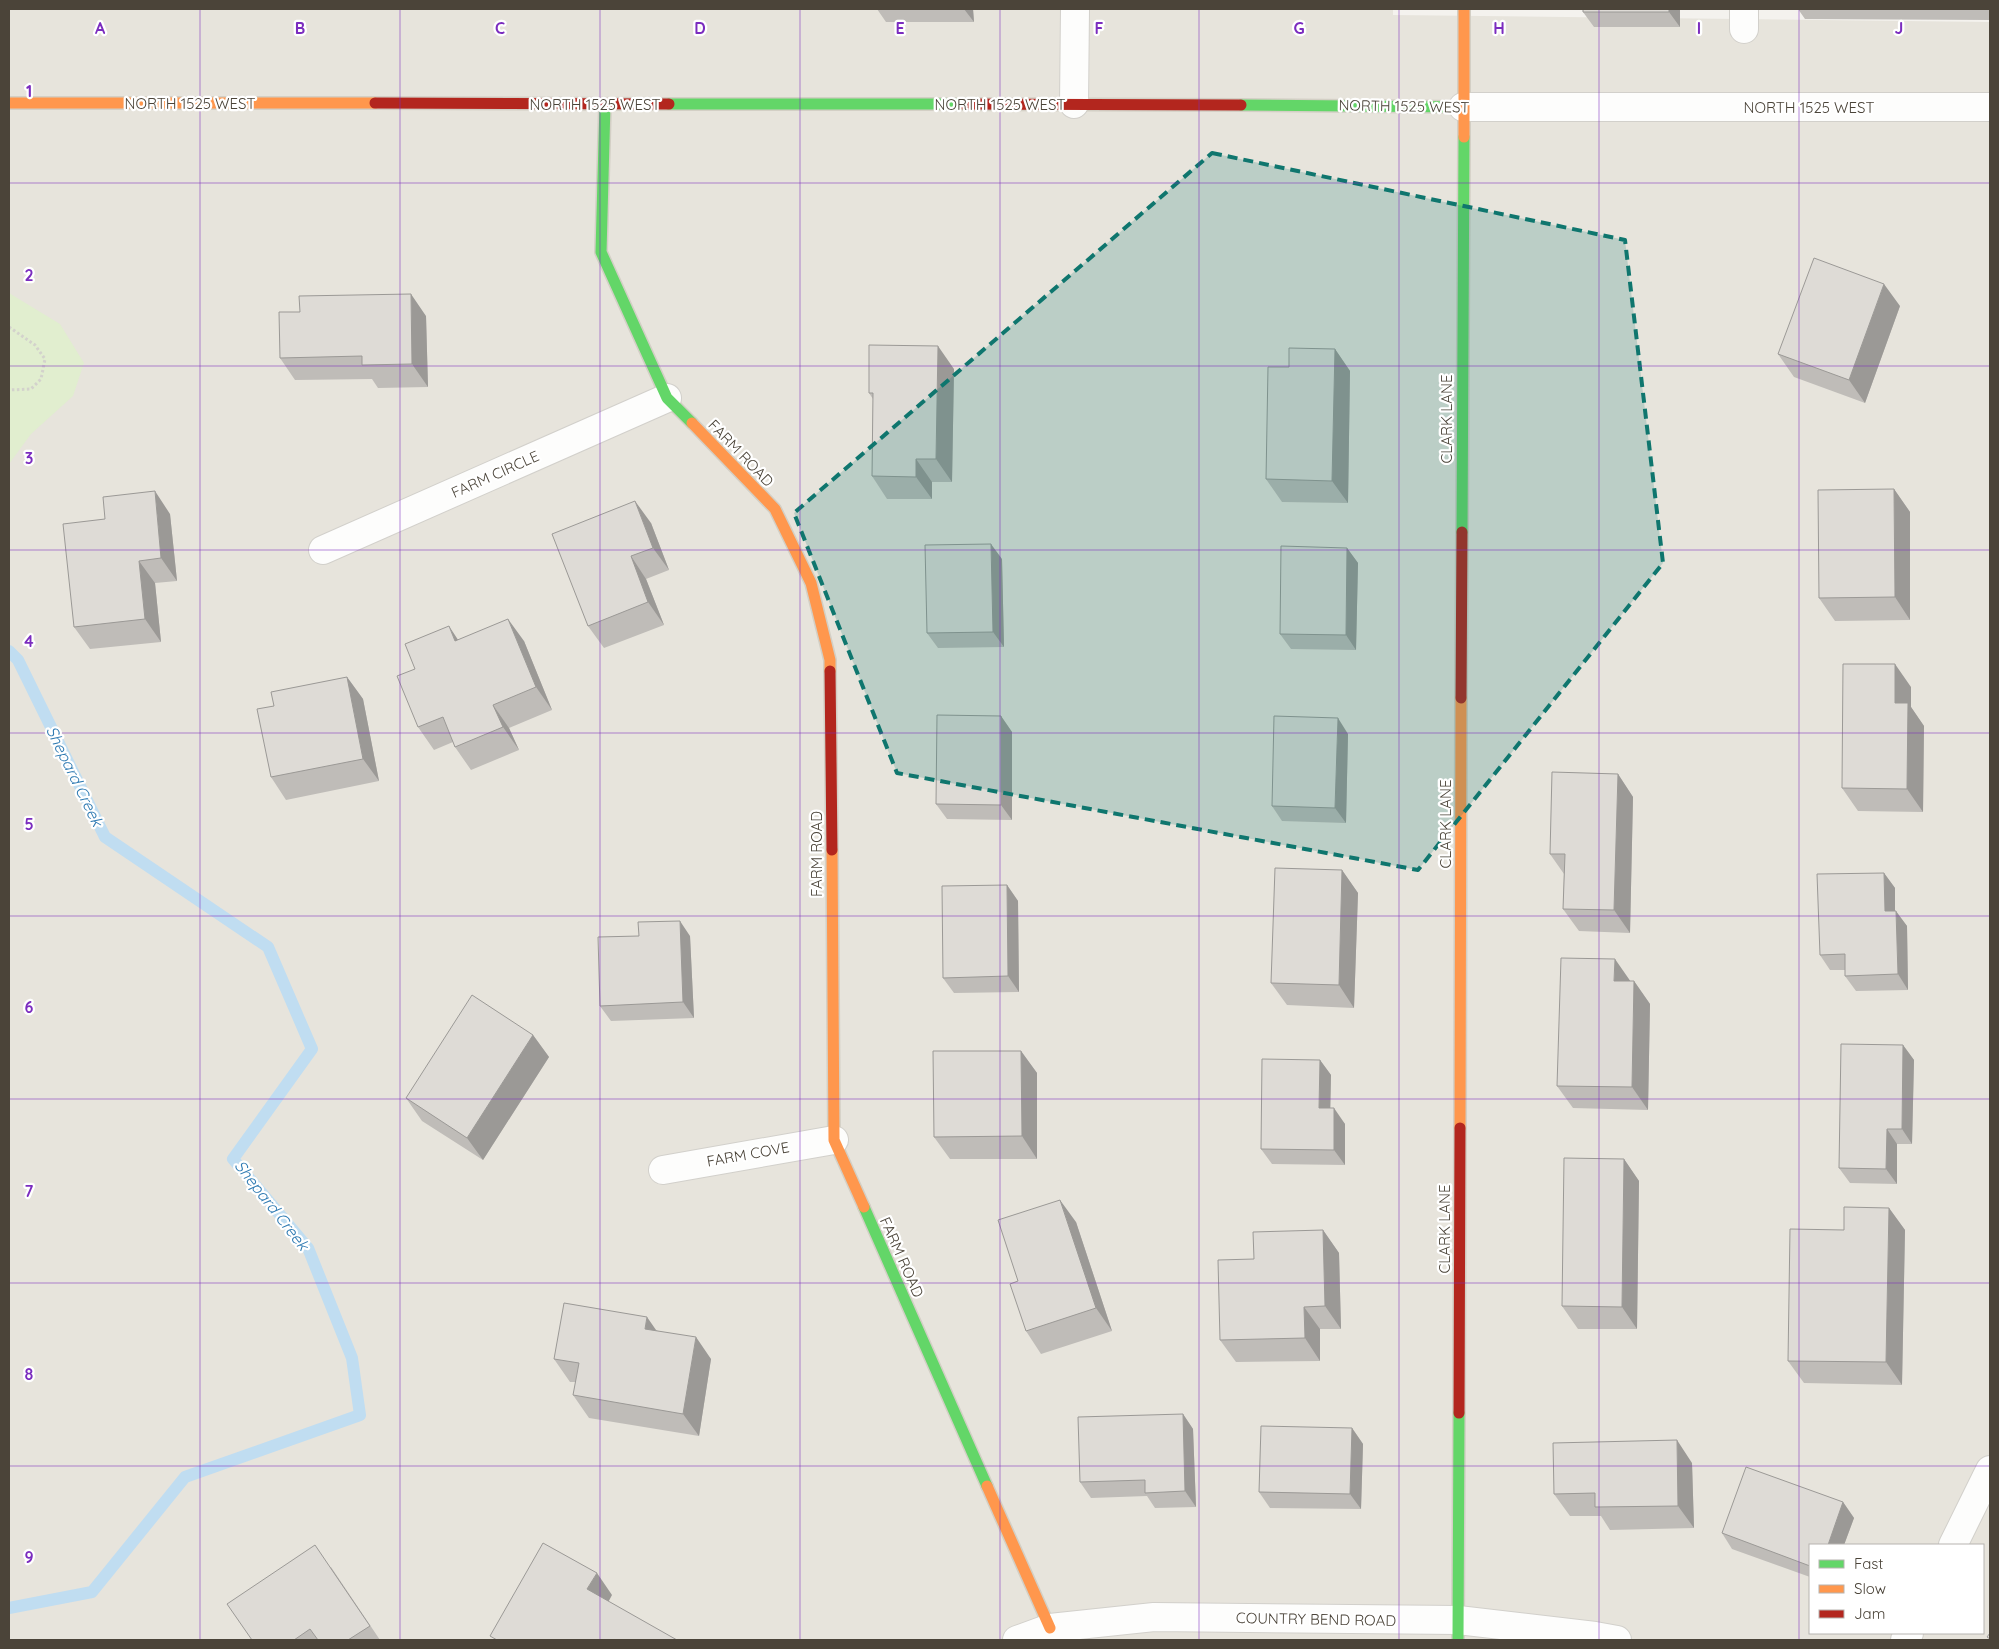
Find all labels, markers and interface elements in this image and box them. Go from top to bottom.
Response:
text: A [95,18,106,38]
text: B [295,18,305,38]
text: C [495,18,505,38]
text: D [694,18,706,38]
text: E [895,18,905,38]
text: F [1095,18,1104,38]
text: G [1293,18,1305,38]
text: H [1493,18,1505,38]
text: I [1697,18,1701,38]
text: J [1895,18,1903,38]
text: 1 [26,81,32,101]
street label: NORTH 1525 WEST [125,94,256,113]
street label: NORTH 1525 WEST [530,95,661,114]
street label: NORTH 1525 WEST [935,95,1066,114]
street label: NORTH 1525 WEST [1338,95,1470,117]
street label: NORTH 1525 WEST [1744,98,1875,117]
text: 2 [24,265,34,285]
street label: CLARK LANE [1437,375,1456,463]
street label: FARM ROAD [704,415,778,491]
street label: FARM CIRCLE [448,446,542,502]
text: 3 [25,448,33,468]
text: 4 [24,631,34,651]
water label: Shepard Creek [42,723,109,831]
street label: CLARK LANE [1436,780,1455,868]
street label: FARM ROAD [807,811,826,897]
text: 5 [24,814,34,834]
text: 6 [25,997,34,1017]
street label: FARM COVE [705,1137,791,1171]
water label: Shepard Creek [230,1156,314,1255]
text: 7 [25,1181,34,1201]
street label: CLARK LANE [1435,1185,1454,1273]
street label: FARM ROAD [876,1214,928,1300]
text: 8 [25,1364,34,1384]
legend [1809,1544,1984,1634]
text: 9 [24,1547,34,1567]
text: Fast [1854,1554,1883,1573]
text: Slow [1854,1579,1886,1598]
text: Jam [1854,1604,1885,1623]
street label: COUNTRY BEND ROAD [1236,1608,1396,1630]

